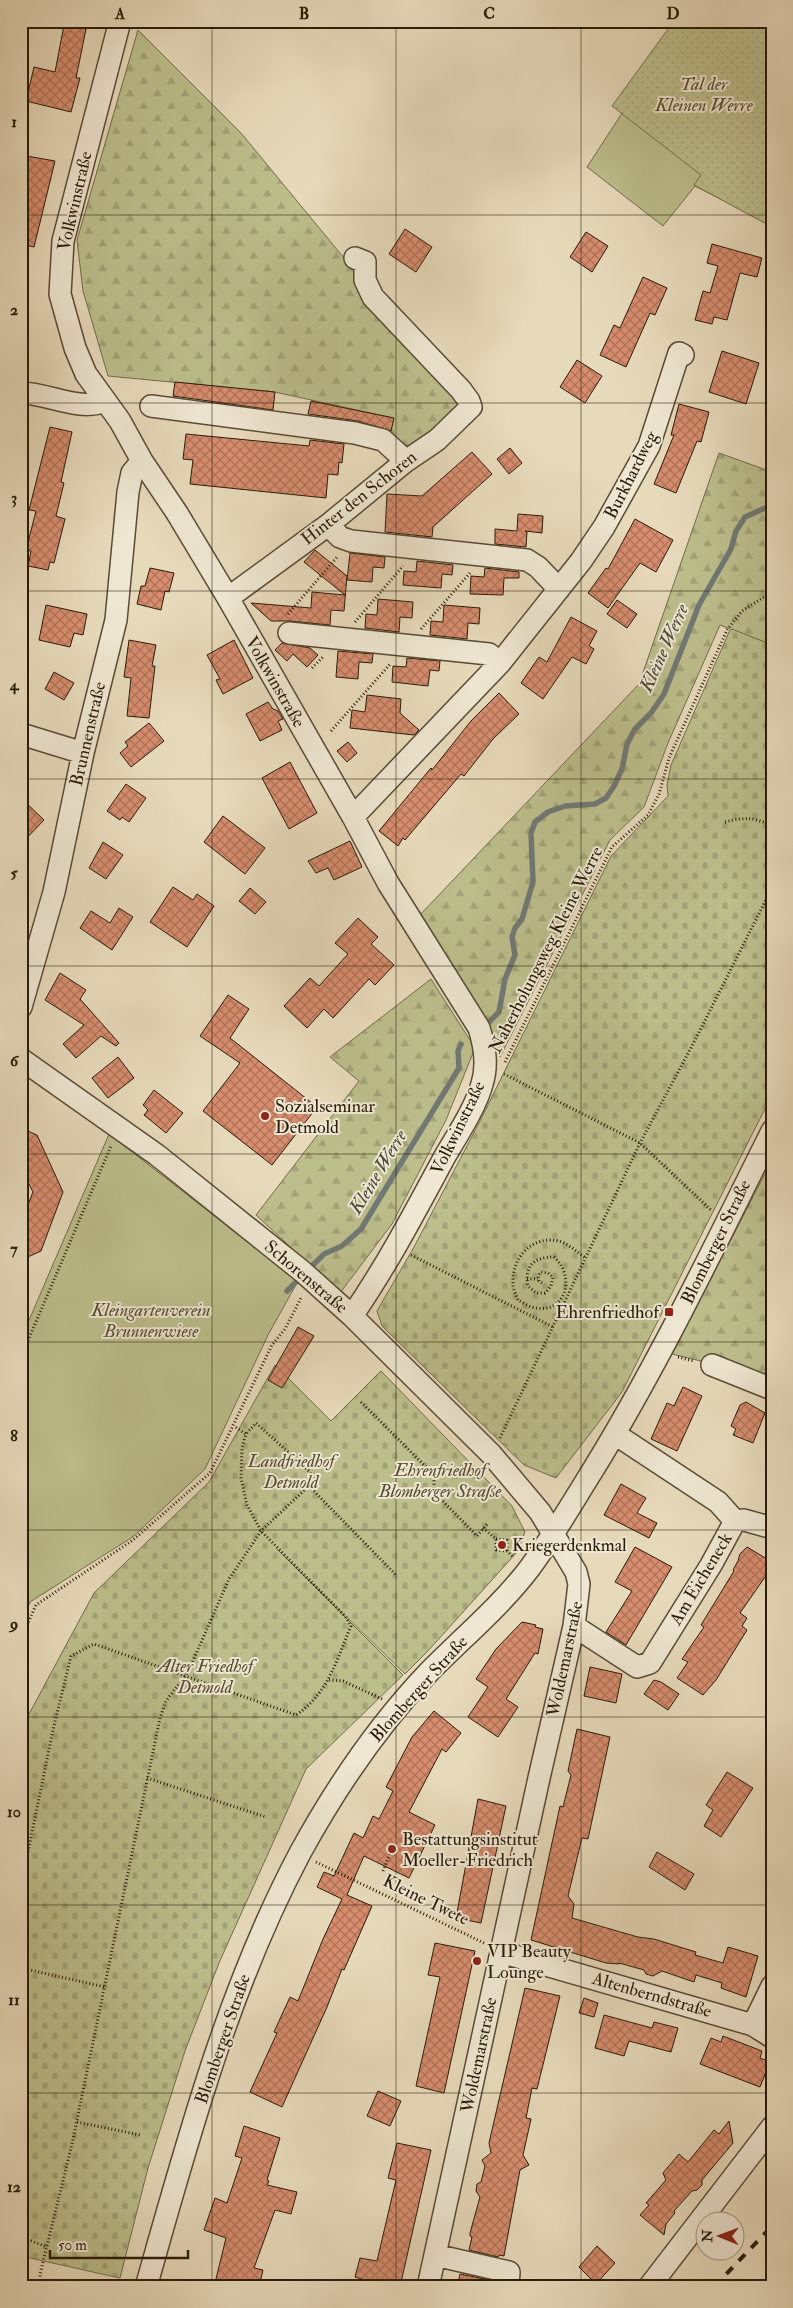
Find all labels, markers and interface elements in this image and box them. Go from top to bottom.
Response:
text: A [114,4,126,24]
text: B [299,4,309,24]
text: C [483,4,495,24]
text: D [666,4,680,24]
park label: Tal der Kleinen Werre [654,73,754,117]
text: 1 [11,112,17,132]
street label: Volkwinstraße [52,149,98,253]
text: 2 [10,300,18,320]
street label: Burkhardweg [599,426,664,523]
street label: Hinter den Schoren [296,446,422,550]
text: 3 [11,488,17,508]
water label: Kleine Werre [634,600,694,697]
street label: Volkwinstraße [240,632,311,732]
text: 4 [9,675,20,695]
street label: Brunnenstraße [65,679,111,788]
street label: Naherholungsweg Kleine Werre [484,842,608,1057]
text: 5 [10,863,18,883]
text: 6 [10,1051,20,1071]
street label: Volkwinstraße [425,1077,491,1179]
place label: Sozialseminar Detmold [275,1095,375,1139]
marker: Sozialseminar Detmold [259,1110,271,1122]
water label: Kleine Werre [343,1125,413,1219]
street label: Blomberger Straße [676,1175,756,1308]
street label: Schorenstraße [259,1235,353,1319]
text: 7 [10,1239,18,1259]
park label: Kleingartenverein Brunnenwiese [91,1299,210,1343]
place label: Ehrenfriedhof [556,1301,662,1324]
marker: Ehrenfriedhof [663,1306,675,1318]
text: 8 [10,1426,18,1446]
park label: Landfriedhof Detmold [247,1450,339,1494]
park label: Ehrenfriedhof Blomberger Straße [378,1459,502,1503]
street label: Am Eicheneck [664,1528,738,1630]
place label: Kriegerdenkmal [512,1534,627,1557]
marker: Kriegerdenkmal [496,1539,508,1551]
street label: Woldemarstraße [541,1599,589,1720]
text: 9 [8,1614,18,1634]
street label: Blomberger Straße [365,1630,473,1747]
park label: Alter Friedhof Detmold [155,1655,258,1699]
text: 10 [7,1802,21,1822]
place label: Bestattungsinstitut Moeller-Friedrich [402,1828,538,1872]
marker: Bestattungsinstitut Moeller-Friedrich [386,1843,398,1855]
street label: Kleine Twete [379,1869,473,1931]
place label: VIP Beauty Lounge [487,1940,572,1984]
marker: VIP Beauty Lounge [471,1955,483,1967]
street label: Altenberndstraße [589,1967,715,2023]
street label: Blomberger Straße [190,1971,256,2107]
text: 11 [8,1990,20,2010]
street label: Woldemarstraße [455,1995,503,2116]
text: 12 [7,2177,21,2197]
north arrow [696,2210,746,2260]
scale bar [50,2228,188,2260]
text: N [699,2229,716,2243]
text: 50 m [58,2236,87,2255]

